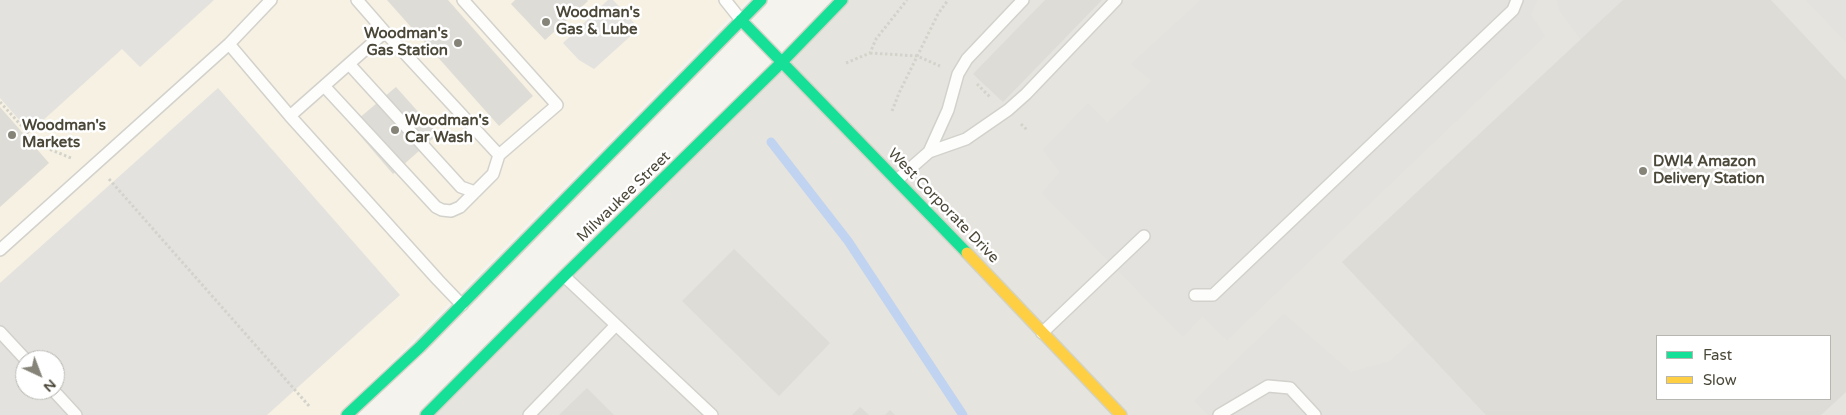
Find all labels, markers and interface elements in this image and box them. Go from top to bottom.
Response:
place label: Woodman's Gas & Lube [556,4,640,39]
marker: Woodman's Gas & Lube [540,16,552,28]
place label: Woodman's Gas Station [364,25,448,60]
marker: Woodman's Gas Station [452,37,464,49]
place label: Woodman's Car Wash [405,112,489,147]
place label: Woodman's Markets [22,117,106,152]
marker: Woodman's Car Wash [389,124,401,136]
marker: Woodman's Markets [6,129,18,141]
street label: West Corporate Drive [884,145,1002,267]
street label: Milwaukee Street [574,148,674,246]
place label: DWI4 Amazon Delivery Station [1653,153,1765,188]
marker: DWI4 Amazon Delivery Station [1637,165,1649,177]
legend [1656,335,1831,400]
text: Fast [1703,346,1732,364]
north arrow [15,350,65,400]
text: Slow [1703,371,1737,389]
text: N [40,376,60,396]

